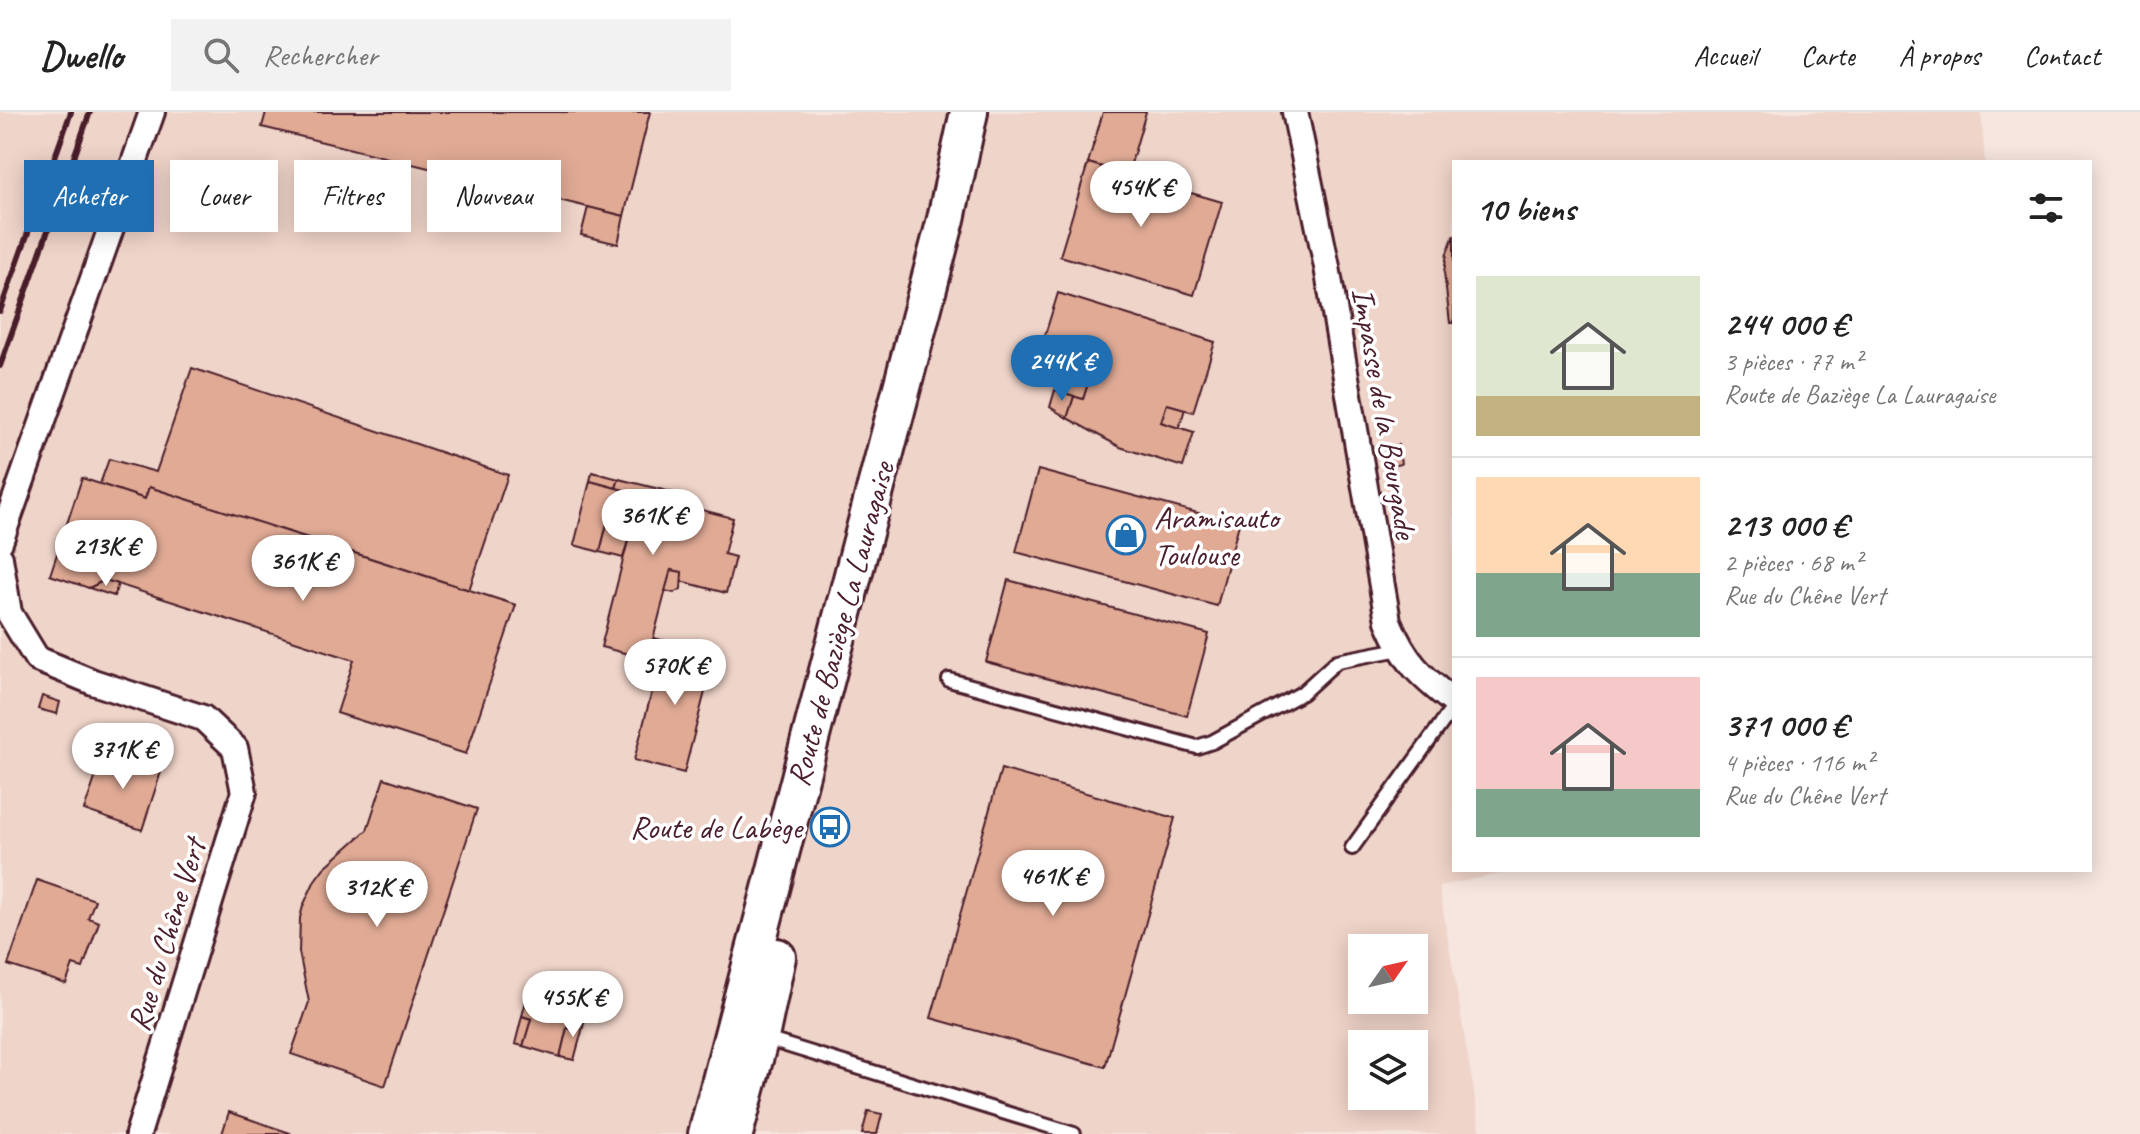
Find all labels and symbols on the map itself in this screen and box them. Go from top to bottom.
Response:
pin: 454K € [1076,161,1206,229]
street label: Impasse de la Bourgade [1342,284,1427,544]
pin: 244K € [997,335,1127,403]
street label: Route de Baziège La Lauragaise [777,455,904,791]
pin: 361K € [588,489,718,557]
place label: Aramisauto Toulouse [1154,497,1282,575]
shop icon: Aramisauto Toulouse [1105,514,1147,556]
pin: 213K € [41,520,171,588]
pin: 361K € [238,535,368,603]
pin: 570K € [610,639,740,707]
pin: 371K € [58,723,188,791]
bus stop icon: Route de Labège [809,806,851,848]
place label: Route de Labège [630,807,805,848]
street label: Rue du Chêne Vert [118,830,216,1036]
pin: 461K € [988,850,1118,918]
pin: 312K € [312,861,442,929]
north arrow [1348,934,1428,1014]
pin: 455K € [508,971,638,1039]

